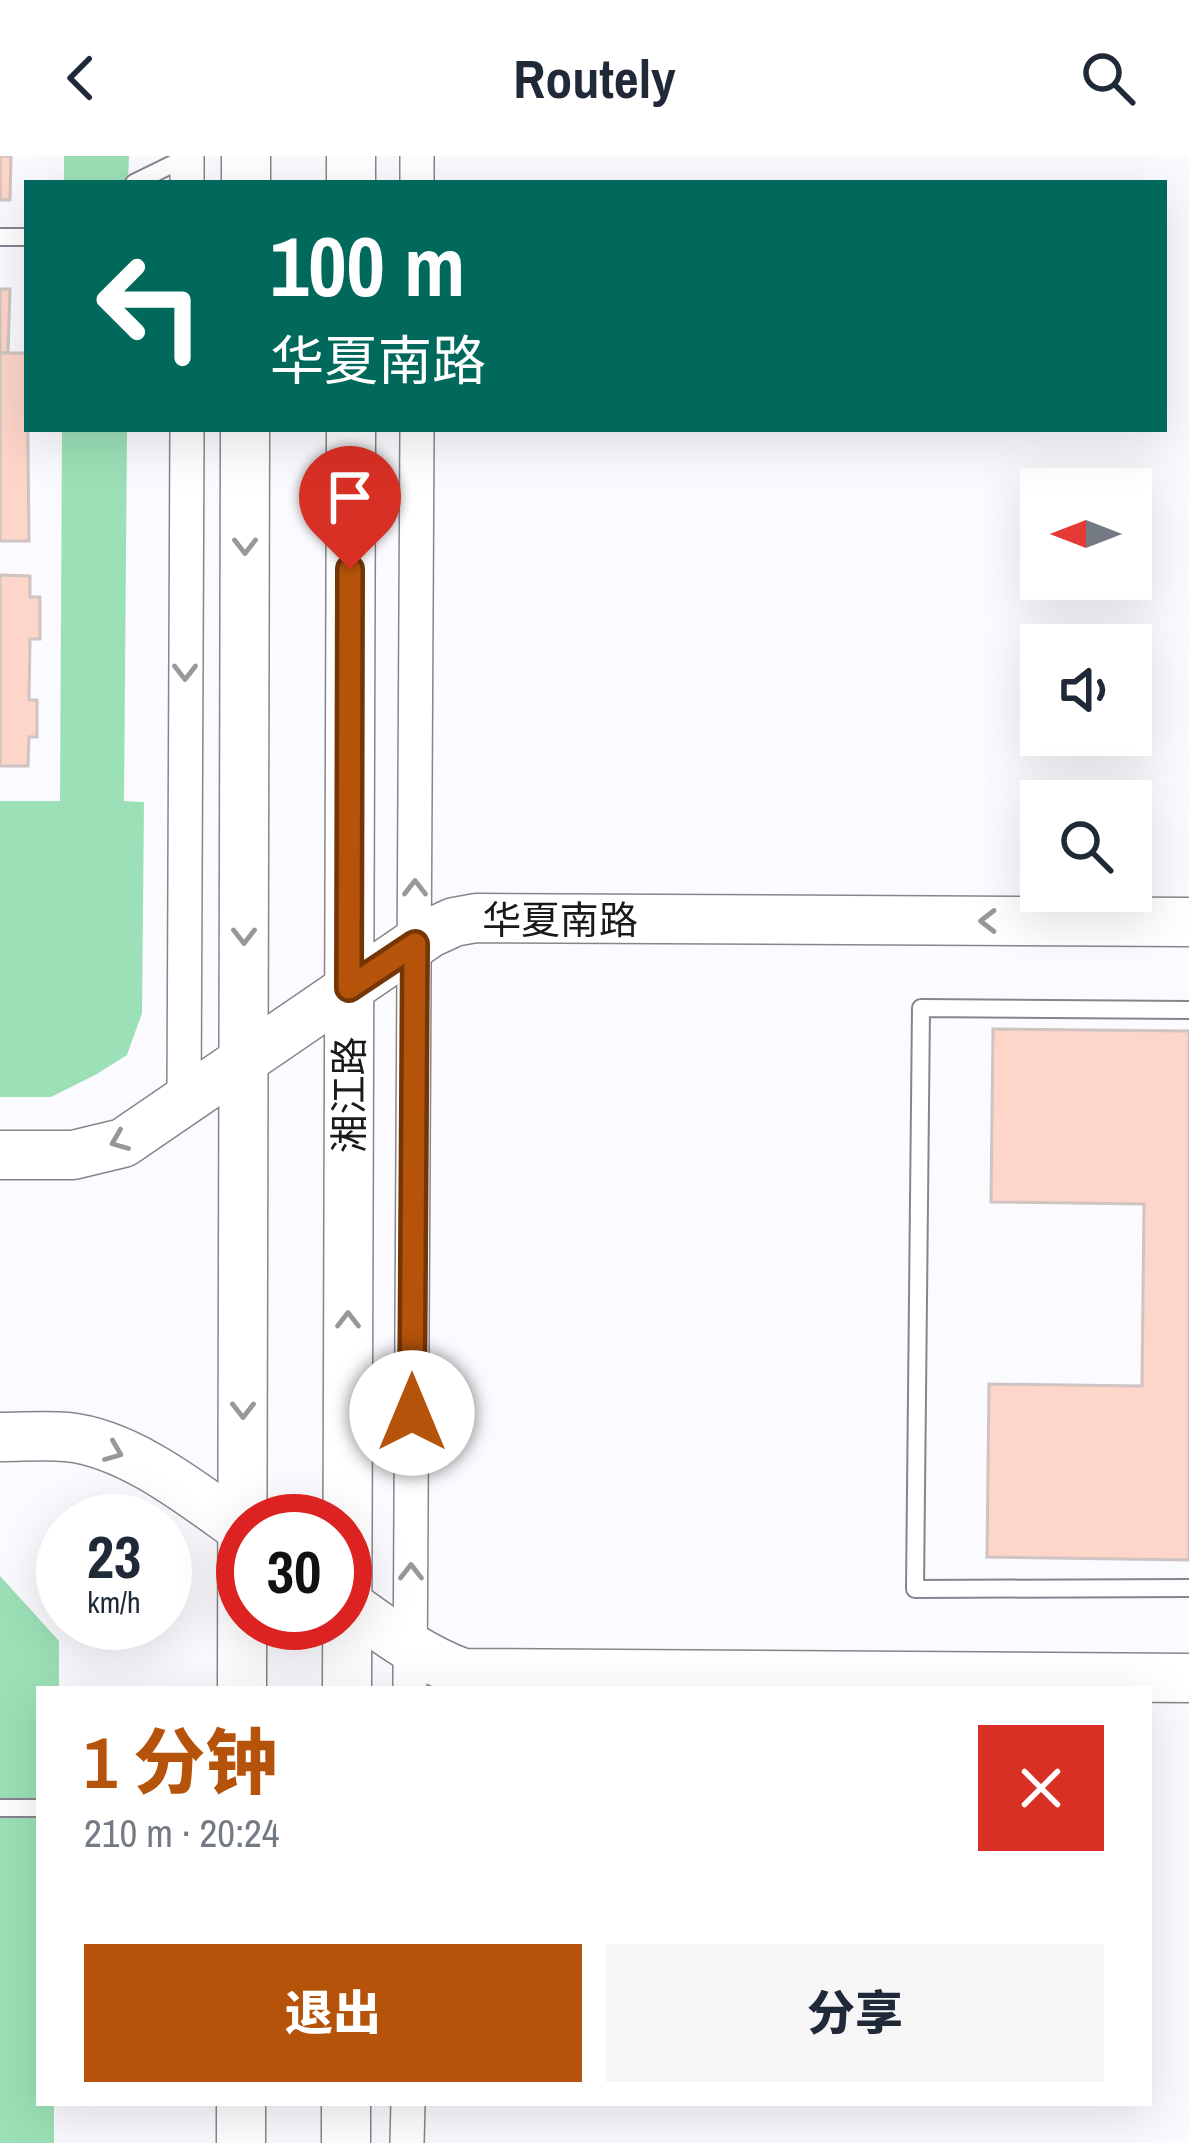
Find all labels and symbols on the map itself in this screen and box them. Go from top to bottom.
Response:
pin [299,446,401,569]
north arrow [1020,468,1152,600]
one-way arrow [232,538,258,556]
one-way arrow [173,663,199,682]
one-way arrow [402,878,428,896]
street label: 华夏南路 [482,894,638,946]
one-way arrow [978,908,996,934]
one-way arrow [231,928,257,946]
street label: 湘江路 [323,1036,375,1154]
one-way arrow [110,1127,131,1151]
one-way arrow [335,1310,361,1328]
position arrow [349,1350,475,1476]
one-way arrow [230,1402,256,1420]
one-way arrow [103,1438,124,1462]
speed limit sign: 30 [216,1494,372,1650]
one-way arrow [398,1562,424,1580]

